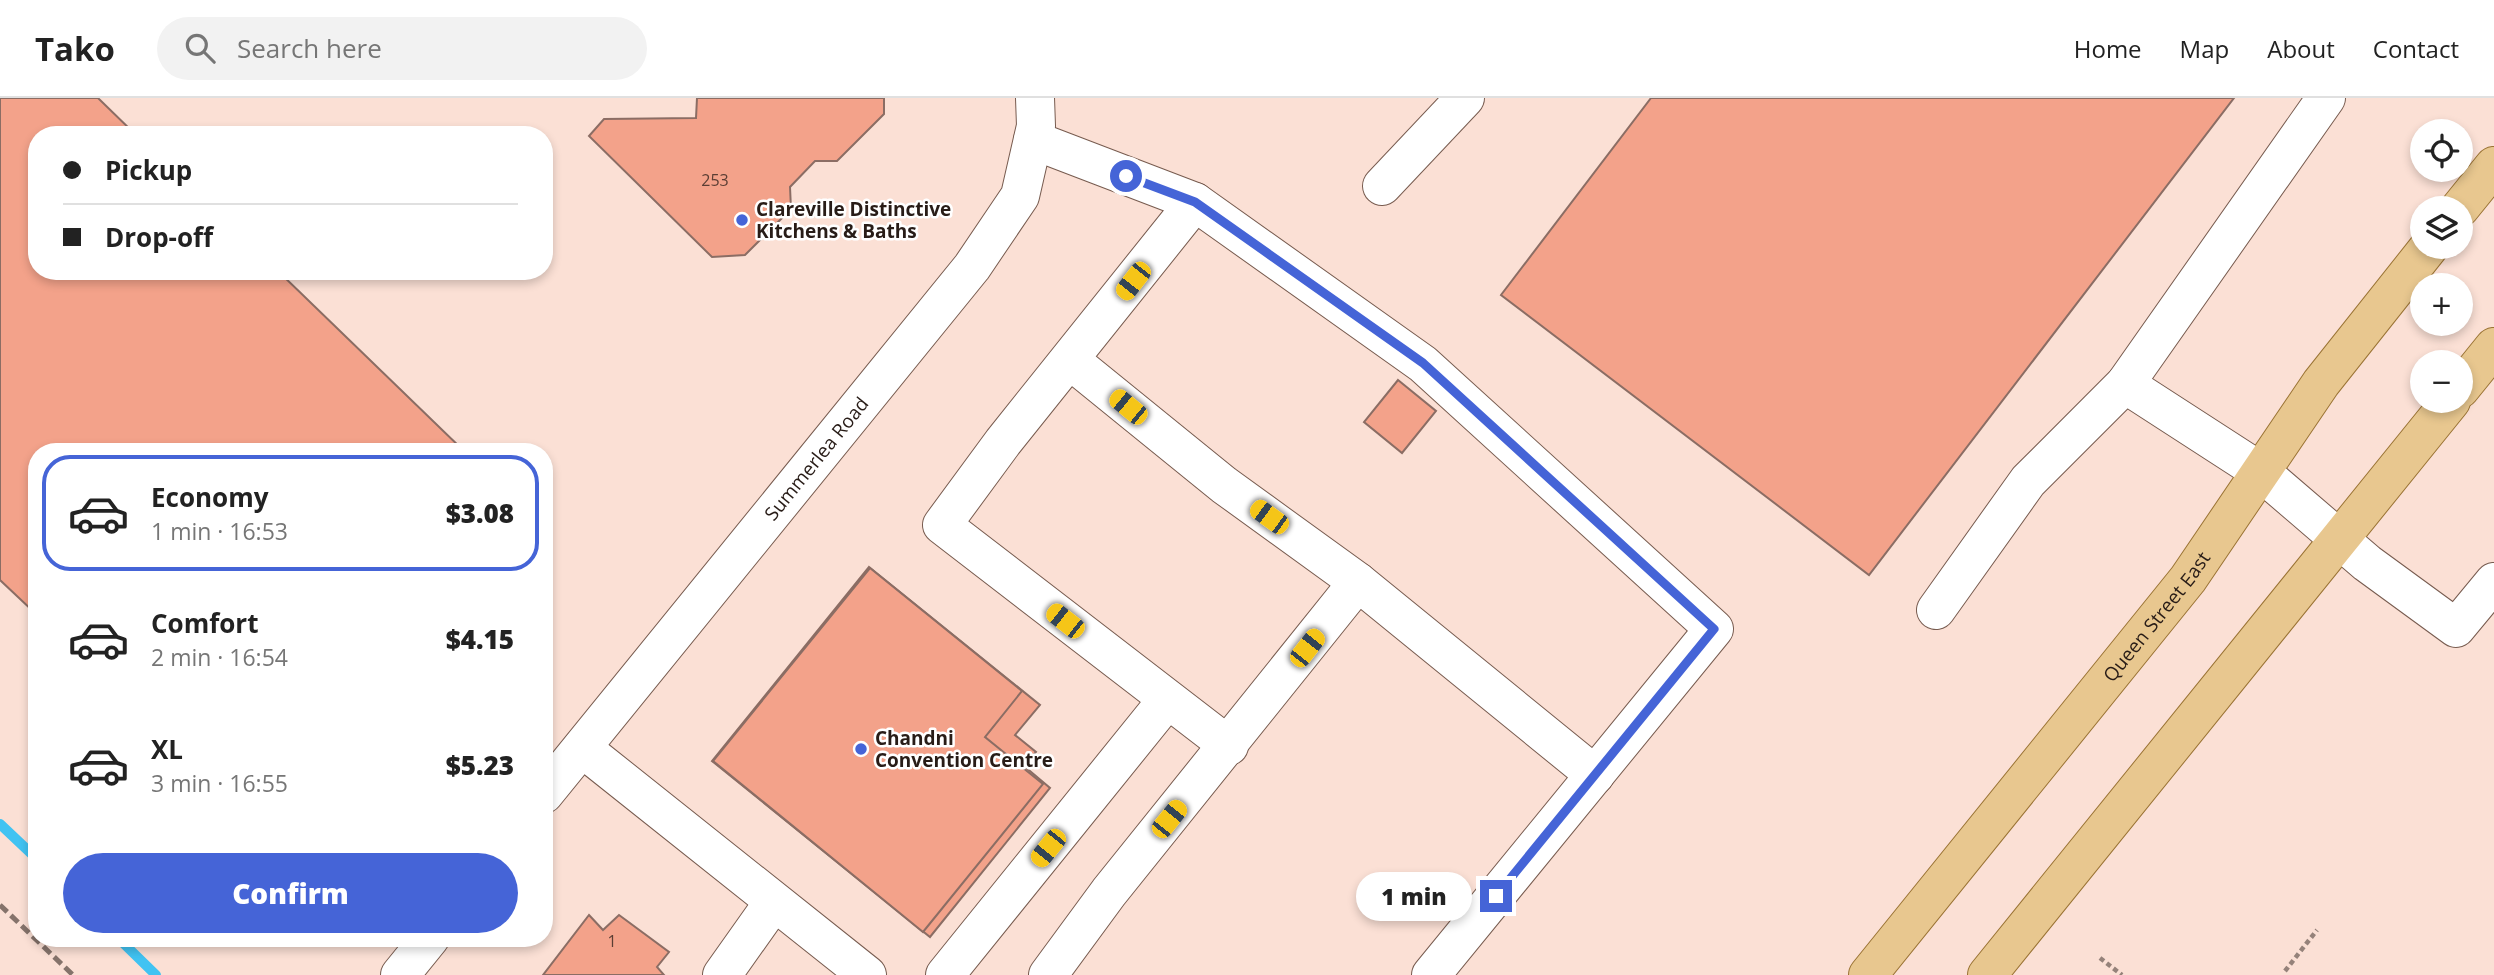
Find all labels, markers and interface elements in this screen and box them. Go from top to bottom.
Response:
search box [157,17,647,80]
text: Tako [35,26,115,71]
icon: search [181,29,219,67]
text: Search here [237,30,382,66]
text: Home [2074,32,2142,65]
text: Map [2180,32,2229,65]
text: About [2267,32,2335,65]
text: Contact [2373,32,2459,65]
map controls [2410,119,2473,413]
button: locate [2410,119,2473,182]
text: Pickup [105,152,192,188]
route start [1110,160,1142,192]
house number: 253 [701,169,729,191]
place label: Clareville Distinctive Kitchens & Baths [756,196,951,244]
button: layers [2410,196,2473,259]
marker: Clareville Distinctive Kitchens & Baths [734,212,750,228]
text: Drop-off [105,219,213,255]
car [1112,258,1155,304]
button: + [2410,273,2473,336]
button: − [2410,350,2473,413]
car [1106,386,1151,428]
street label: Summerlea Road [758,391,874,526]
text: Economy [151,479,269,515]
icon: car [67,482,130,545]
text: $3.08 [446,495,514,531]
car [1246,496,1293,538]
text: 1 min · 16:53 [151,515,288,547]
street label: Queen Street East [2097,546,2216,687]
car [1042,600,1089,642]
text: Comfort [151,605,258,641]
icon: car [67,608,130,671]
text: $4.15 [446,621,514,657]
car [1286,625,1329,671]
text: 2 min · 16:54 [151,641,288,673]
place label: Chandni Convention Centre [875,725,1053,773]
text: XL [151,731,183,767]
icon: car [67,734,130,797]
marker: Chandni Convention Centre [853,741,869,757]
text: $5.23 [446,747,514,783]
text: 3 min · 16:55 [151,767,288,799]
car [1148,796,1191,842]
car [1027,825,1070,871]
button: Confirm [63,853,518,933]
callout: 1 min [1356,872,1472,920]
text: 1 min [1381,880,1447,912]
route end [1480,880,1512,912]
house number: 1 [607,930,617,952]

